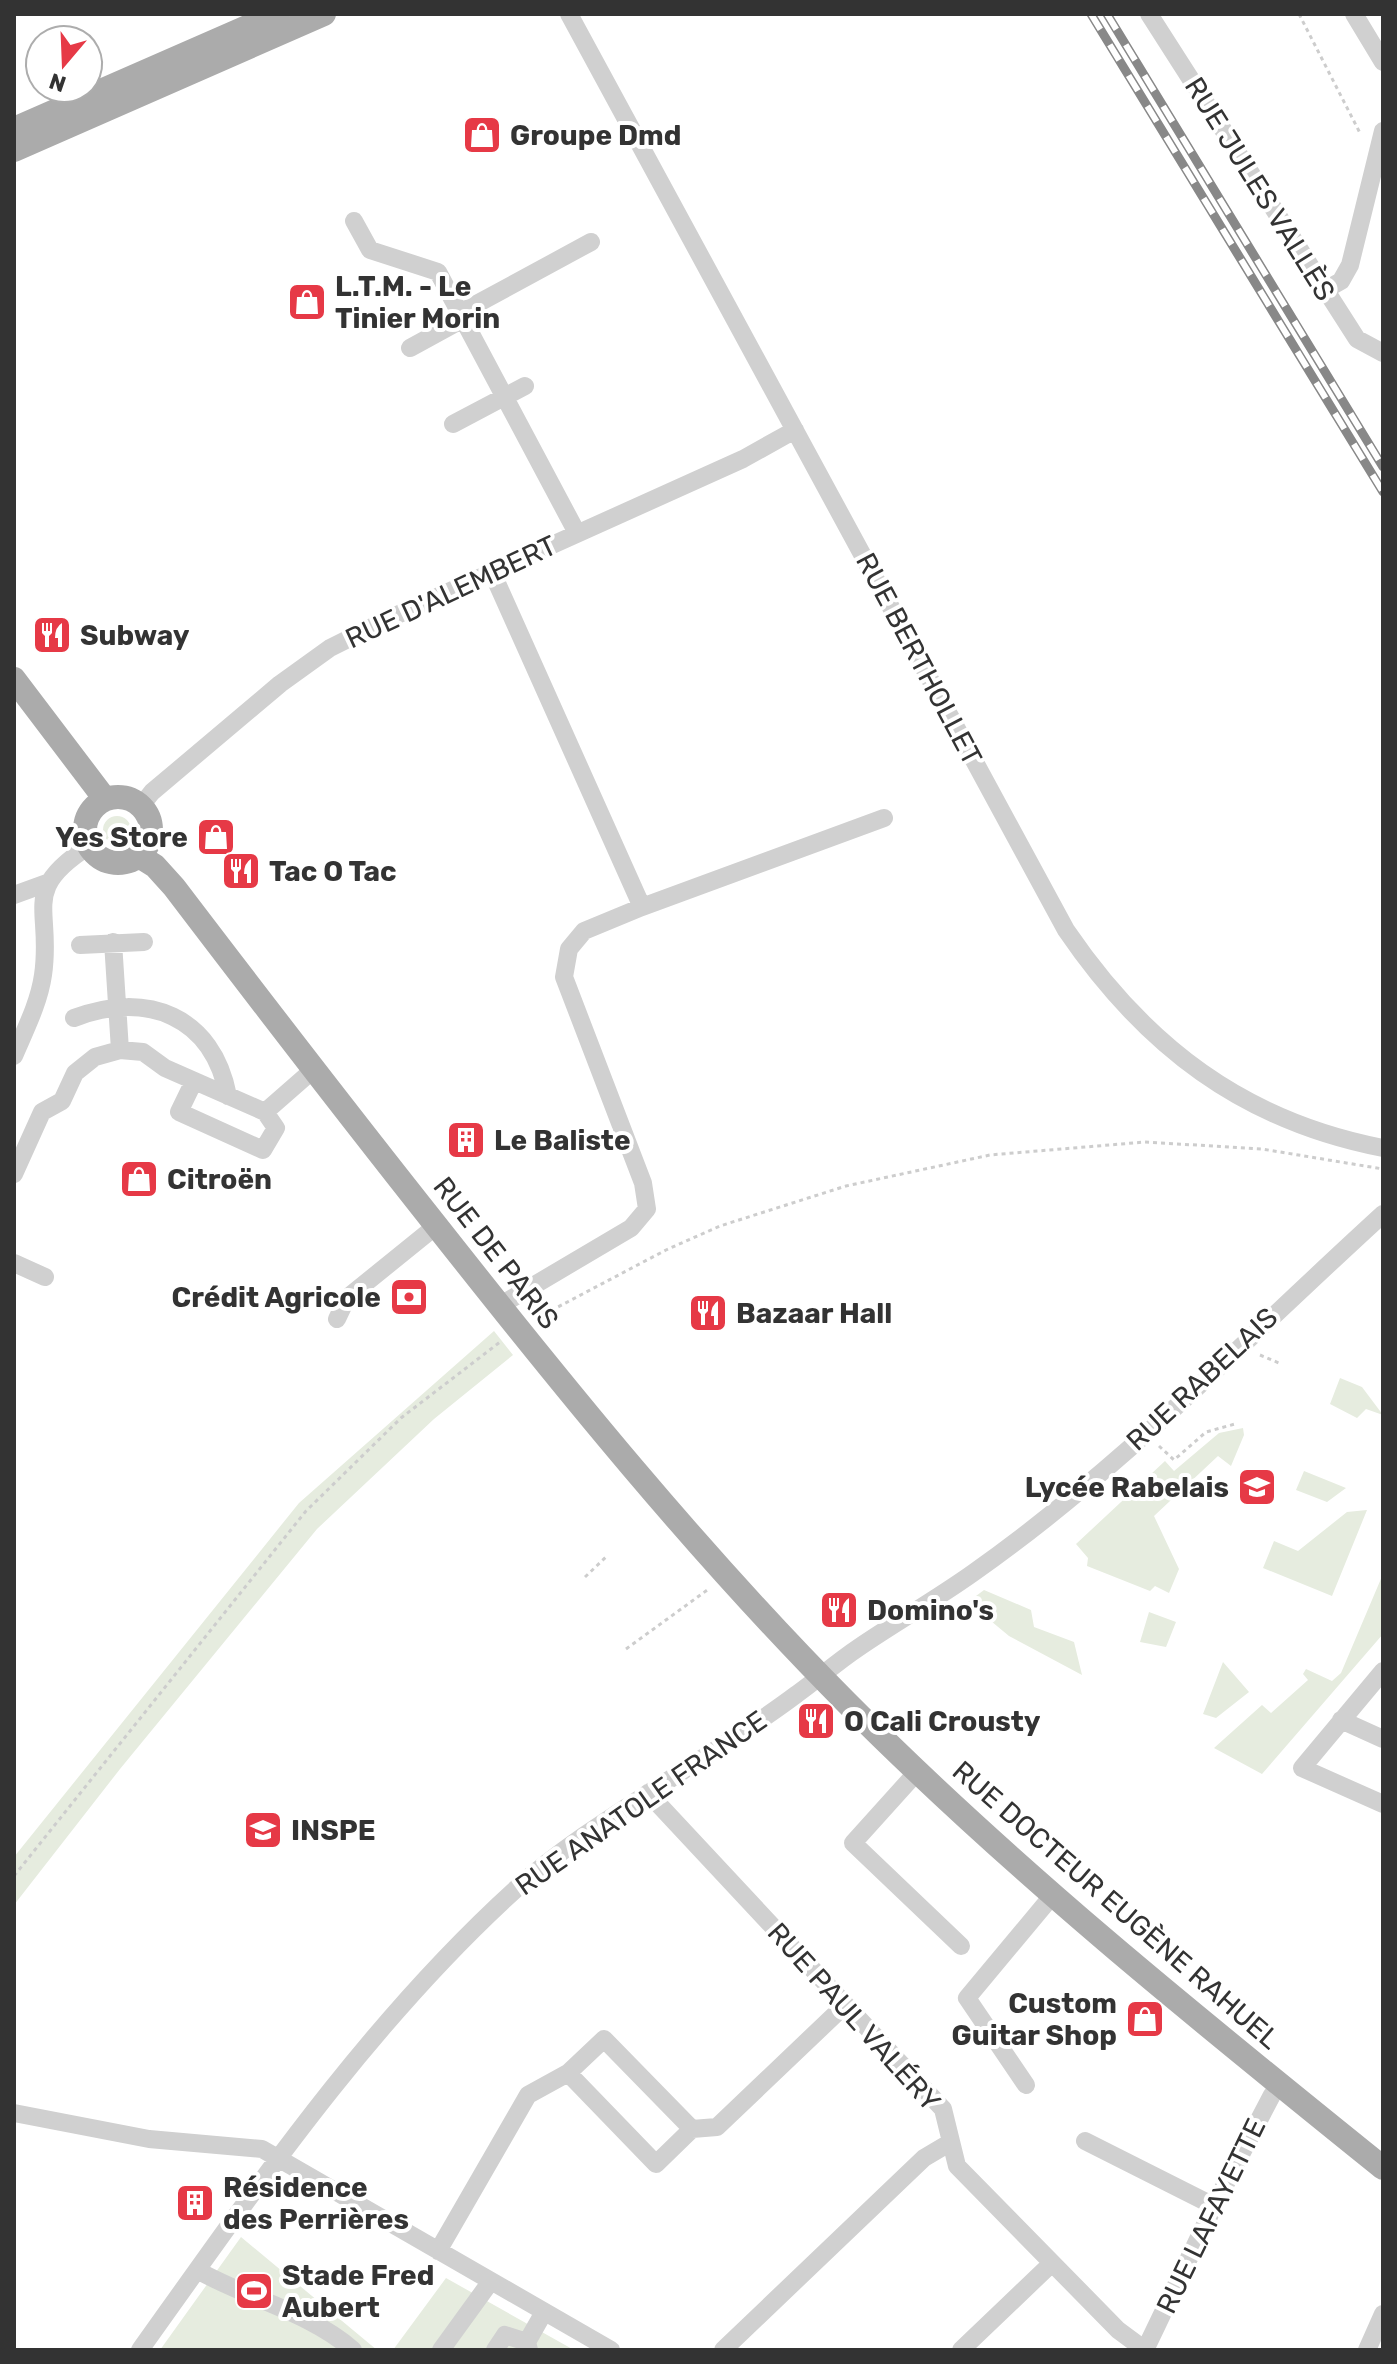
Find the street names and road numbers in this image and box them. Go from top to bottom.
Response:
street label: RUE JULES VALLÈS [1178,71,1342,307]
street label: RUE D'ALEMBERT [340,529,562,655]
street label: RUE BERTHOLLET [849,547,989,771]
street label: RUE DE PARIS [426,1170,566,1336]
street label: RUE RABELAIS [1120,1301,1284,1457]
street label: RUE ANATOLE FRANCE [509,1704,773,1902]
street label: RUE DOCTEUR EUGÈNE RAHUEL [946,1754,1286,2056]
street label: RUE PAUL VALÉRY [761,1916,947,2118]
street label: RUE LAFAYETTE [1150,2113,1272,2319]

